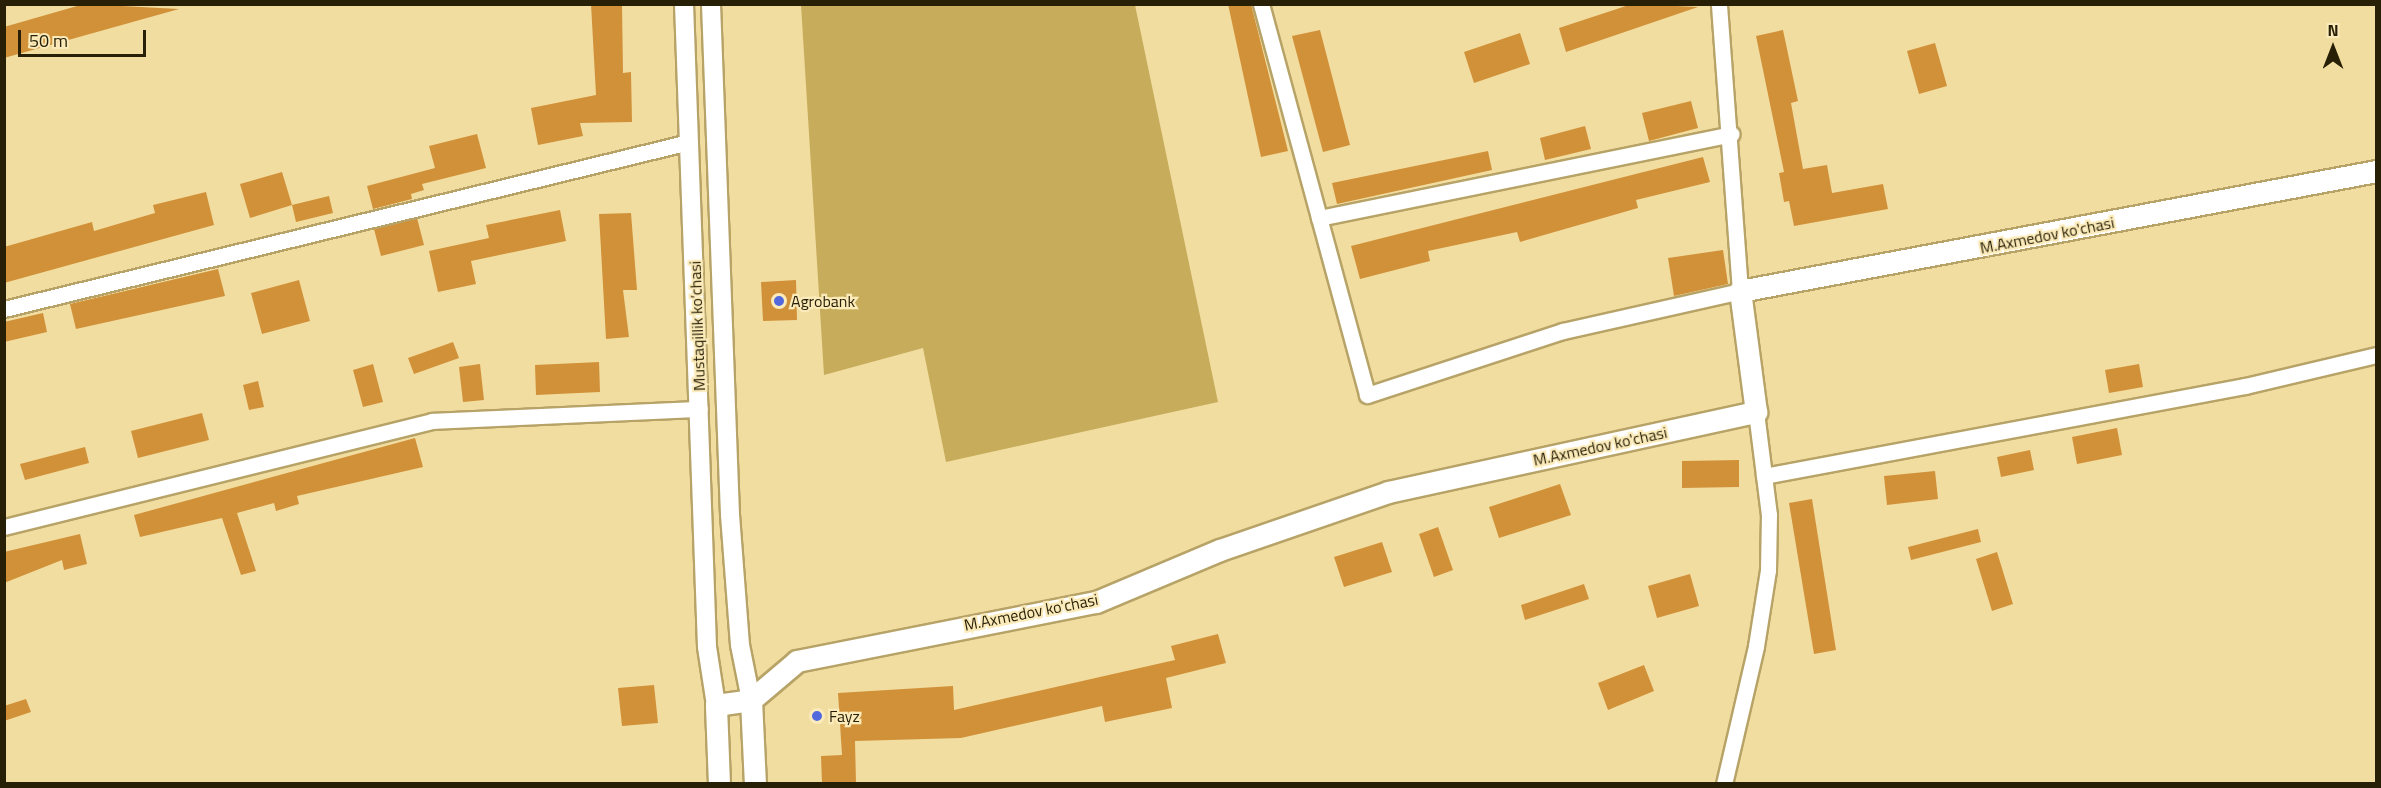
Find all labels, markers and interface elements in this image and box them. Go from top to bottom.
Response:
scale bar [21,18,148,56]
north arrow [2303,18,2363,78]
text: N [2327,18,2339,42]
text: 50 m [29,27,68,54]
street label: M.Axmedov ko'chasi [1978,213,2116,257]
street label: Mustaqillik ko’chasi [685,261,709,391]
place label: Agrobank [791,291,855,311]
marker: Agrobank [772,294,786,308]
street label: M.Axmedov ko'chasi [1531,422,1669,470]
street label: M.Axmedov ko'chasi [962,590,1100,634]
place label: Fayz [829,706,860,726]
marker: Fayz [810,709,824,723]

